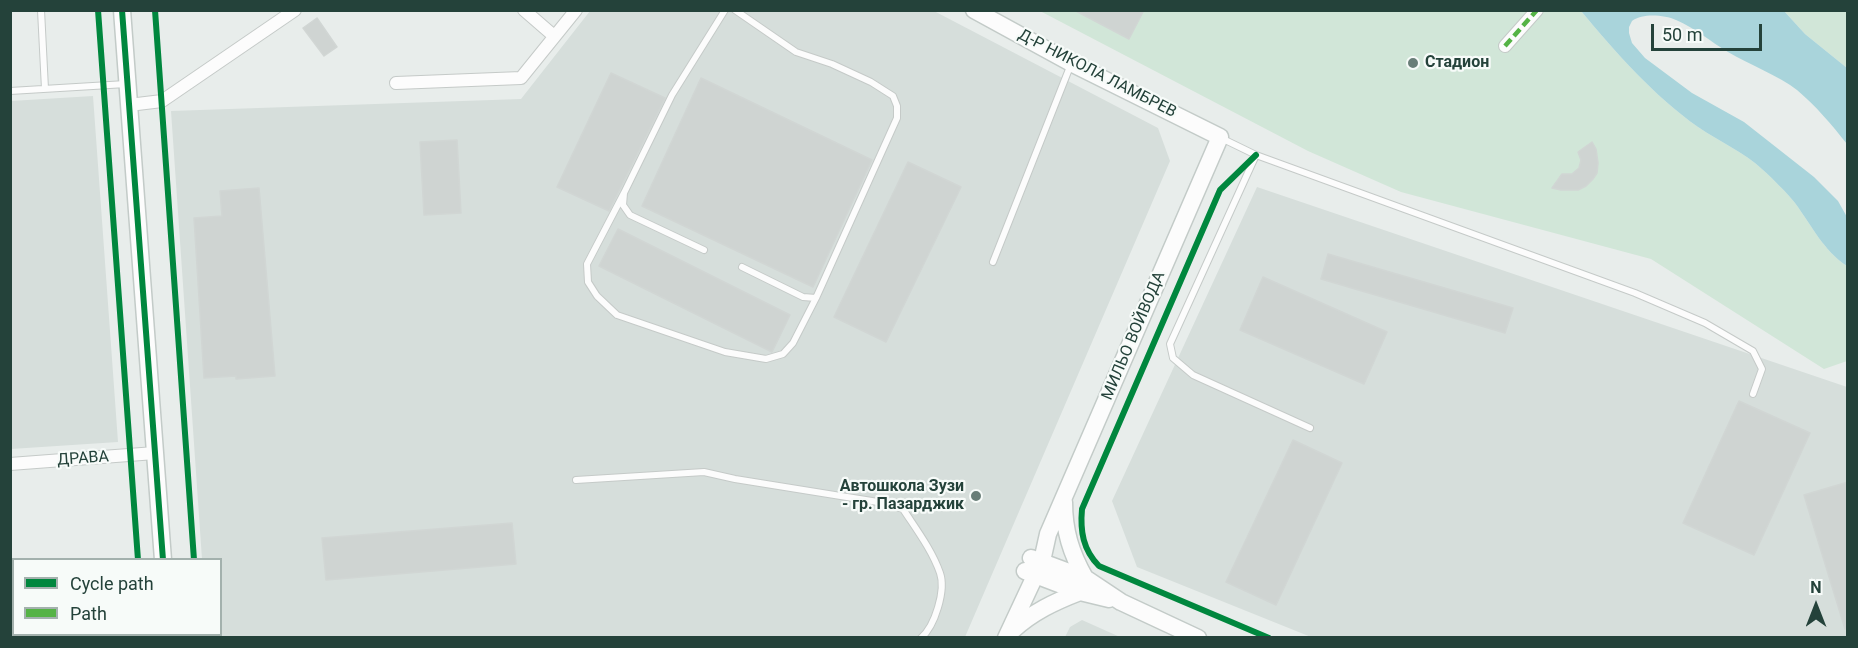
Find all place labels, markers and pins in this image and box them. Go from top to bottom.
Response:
place label: Стадион [1425,53,1489,73]
marker: Стадион [1406,56,1420,70]
place label: Автошкола Зузи - гр. Пазарджик [840,477,964,515]
marker: Автошкола Зузи - гр. Пазарджик [969,489,983,503]

